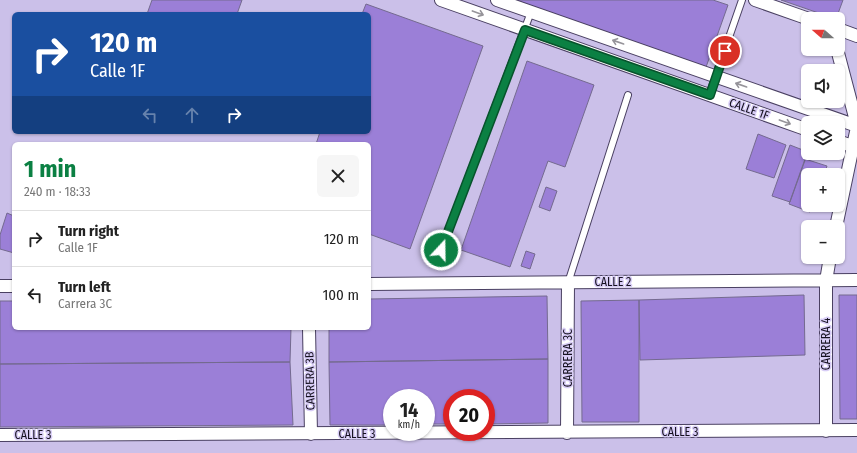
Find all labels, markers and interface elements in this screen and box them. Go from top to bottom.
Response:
one-way arrow [471,10,484,17]
north arrow [801,12,845,56]
map controls [801,12,845,264]
text: 120 m [90,26,157,59]
icon: right [24,28,76,80]
pin [708,34,742,68]
one-way arrow [613,38,625,46]
icon: arrive [714,40,736,62]
text: Calle 1F [90,60,145,82]
button: sound [801,64,845,108]
one-way arrow [735,81,747,89]
street label: CALLE 1F [727,95,772,123]
icon: left [139,104,161,126]
icon: ahead [181,104,203,126]
icon: right [223,104,245,126]
button: layers [801,116,845,160]
one-way arrow [779,119,792,126]
text: 1 min [24,155,76,183]
button: close [317,155,359,197]
button: + [801,168,845,212]
text: 240 m · 18:33 [24,184,91,199]
button: − [801,220,845,264]
text: Turn right [58,222,119,240]
icon: right [24,228,46,250]
position arrow [420,229,462,271]
text: 120 m [324,230,359,248]
text: Calle 1F [58,240,98,255]
street label: CALLE 2 [595,275,631,289]
text: Turn left [58,278,111,296]
icon: left [24,284,46,306]
text: 100 m [322,286,359,304]
text: Carrera 3C [58,296,112,311]
street label: CARRERA 4 [819,318,833,370]
street label: CARRERA 3C [561,329,575,387]
street label: CARRERA 3B [302,351,318,411]
speed limit sign: 20 [443,389,495,441]
text: 14 [400,398,418,422]
text: km/h [398,419,420,431]
street label: CALLE 3 [662,425,698,439]
street label: CALLE 3 [339,427,375,441]
street label: CALLE 3 [15,428,51,442]

